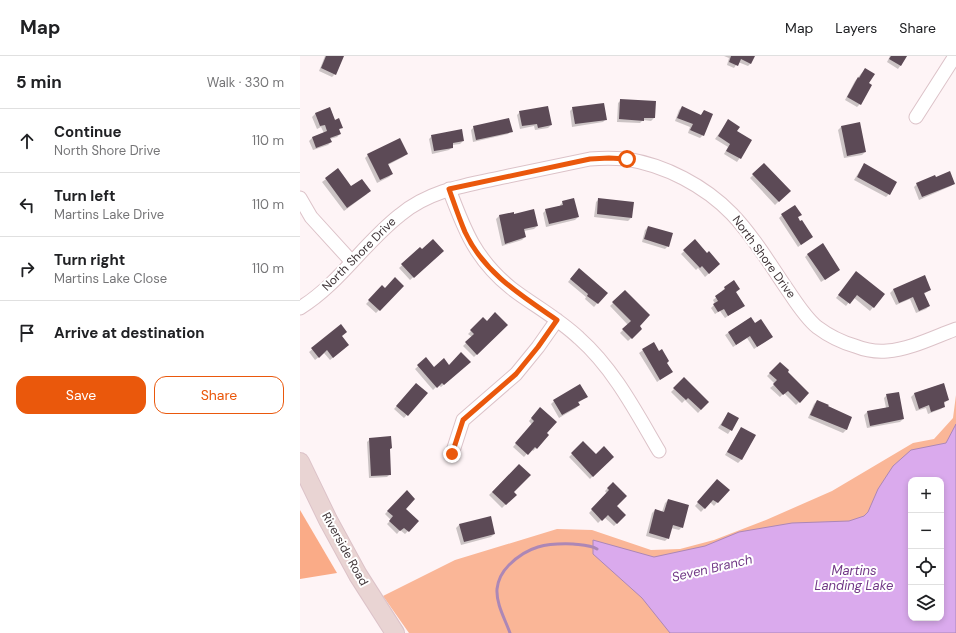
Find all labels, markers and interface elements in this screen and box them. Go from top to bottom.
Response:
text: Map [20,15,60,40]
text: Map [785,19,813,37]
text: Layers [835,19,877,37]
text: Share [899,19,936,37]
text: 5 min [16,71,62,93]
text: Walk · 330 m [207,74,284,91]
text: Continue [54,122,122,142]
icon: ahead [16,130,38,152]
text: 110 m [252,132,284,149]
text: North Shore Drive [54,142,160,159]
route start [618,150,636,168]
text: Turn left [54,186,115,206]
icon: left [16,194,38,216]
text: 110 m [252,196,284,213]
text: Martins Lake Drive [54,206,164,223]
street label: North Shore Drive [319,213,400,294]
street label: North Shore Drive [729,213,799,302]
text: Turn right [54,250,125,270]
icon: right [16,258,38,280]
text: 110 m [252,260,284,277]
text: Martins Lake Close [54,270,167,287]
icon: arrive [16,322,38,344]
text: Arrive at destination [54,323,205,343]
button: Save [16,376,146,414]
button: Share [154,376,284,414]
route end [443,445,461,463]
map controls [908,477,944,621]
button: + [908,477,944,513]
street label: Riverside Road [318,509,372,589]
button: − [908,513,944,549]
button: locate [908,549,944,585]
water label: Seven Branch [670,550,754,586]
water label: Martins Landing Lake [815,562,893,594]
button: layers [908,585,944,621]

